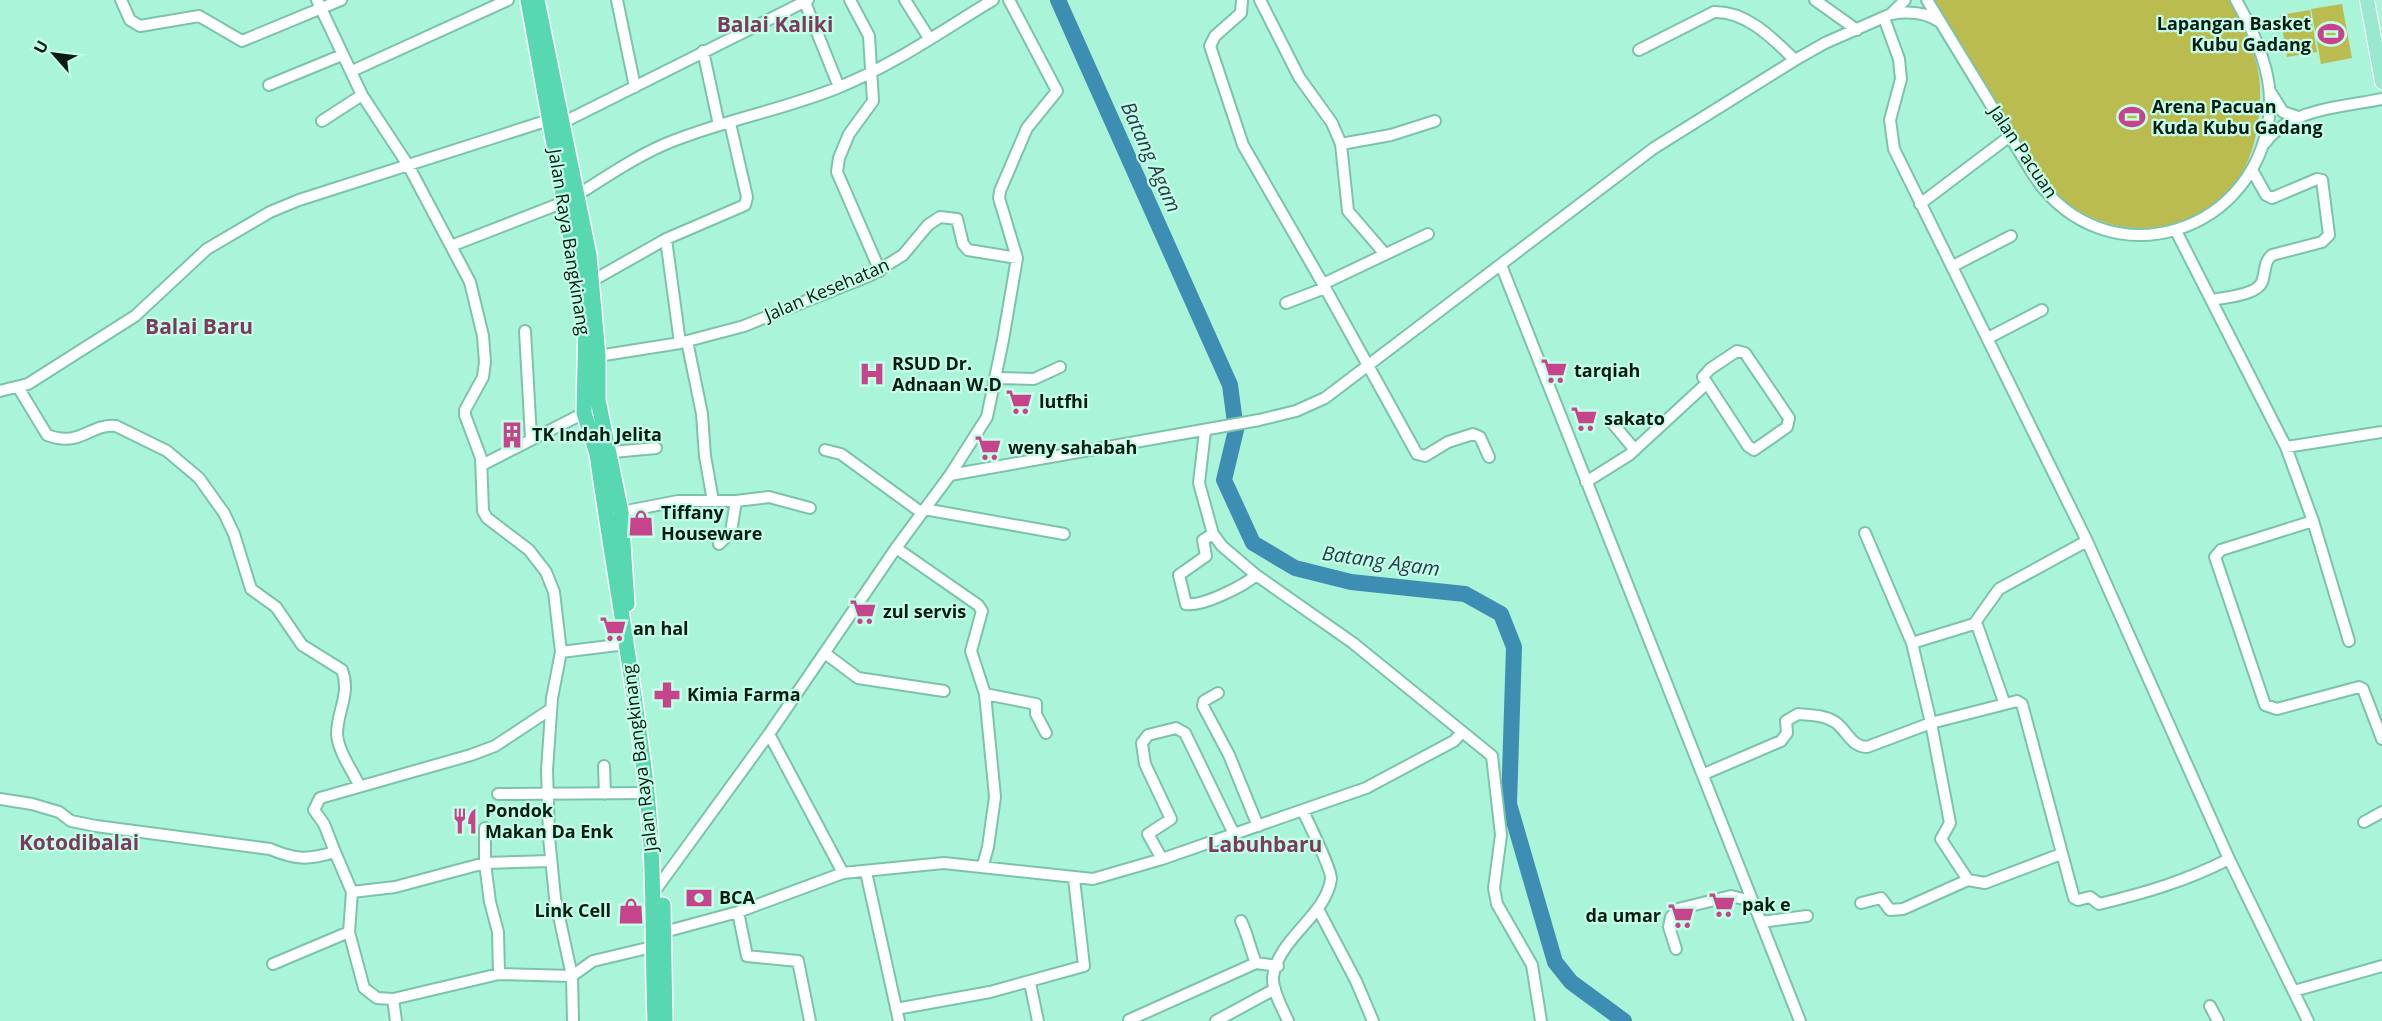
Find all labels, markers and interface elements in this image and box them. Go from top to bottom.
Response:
district label: Balai Kaliki [717,10,833,38]
place label: Lapangan Basket Kubu Gadang [2157,11,2311,56]
sports icon: Lapangan Basket Kubu Gadang [2316,19,2346,49]
north arrow [24,24,84,84]
text: U [28,36,53,57]
place label: Arena Pacuan Kuda Kubu Gadang [2152,94,2323,139]
water label: Batang Agam [1115,97,1188,216]
street label: Jalan Pacuan [1983,99,2064,202]
sports icon: Arena Pacuan Kuda Kubu Gadang [2117,102,2147,132]
street label: Jalan Raya Bangkinang [543,145,597,337]
street label: Jalan Kesehatan [759,252,893,327]
district label: Balai Baru [145,312,253,340]
place label: RSUD Dr. Adnaan W.D [892,351,1002,396]
supermarket icon: tarqiah [1539,356,1569,386]
place label: tarqiah [1574,358,1640,382]
hospital icon: RSUD Dr. Adnaan W.D [857,359,887,389]
supermarket icon: lutfhi [1004,387,1034,417]
place label: lutfhi [1039,389,1088,413]
supermarket icon: sakato [1569,404,1599,434]
place label: sakato [1604,406,1665,430]
building icon: TK Indah Jelita [497,420,527,450]
place label: TK Indah Jelita [532,422,662,446]
supermarket icon: weny sahabah [973,433,1003,463]
place label: weny sahabah [1008,435,1137,459]
place label: Tiffany Houseware [661,500,762,545]
shop icon: Tiffany Houseware [626,508,656,538]
water label: Batang Agam [1320,539,1442,582]
supermarket icon: zul servis [848,597,878,627]
place label: zul servis [883,599,966,623]
supermarket icon: an hal [598,614,628,644]
place label: an hal [633,616,689,640]
street label: Jalan Raya Bangkinang [616,663,663,855]
pharmacy icon: Kimia Farma [652,680,682,710]
place label: Kimia Farma [687,682,801,706]
place label: Pondok Makan Da Enk [485,798,614,843]
restaurant icon: Pondok Makan Da Enk [450,806,480,836]
district label: Kotodibalai [19,828,139,856]
district label: Labuhbaru [1208,830,1322,858]
bank icon: BCA [684,883,714,913]
place label: BCA [719,885,756,909]
supermarket icon: pak e [1707,890,1737,920]
place label: pak e [1742,892,1791,916]
shop icon: Link Cell [616,896,646,926]
place label: Link Cell [535,898,611,922]
supermarket icon: da umar [1666,901,1696,931]
place label: da umar [1586,903,1661,927]

